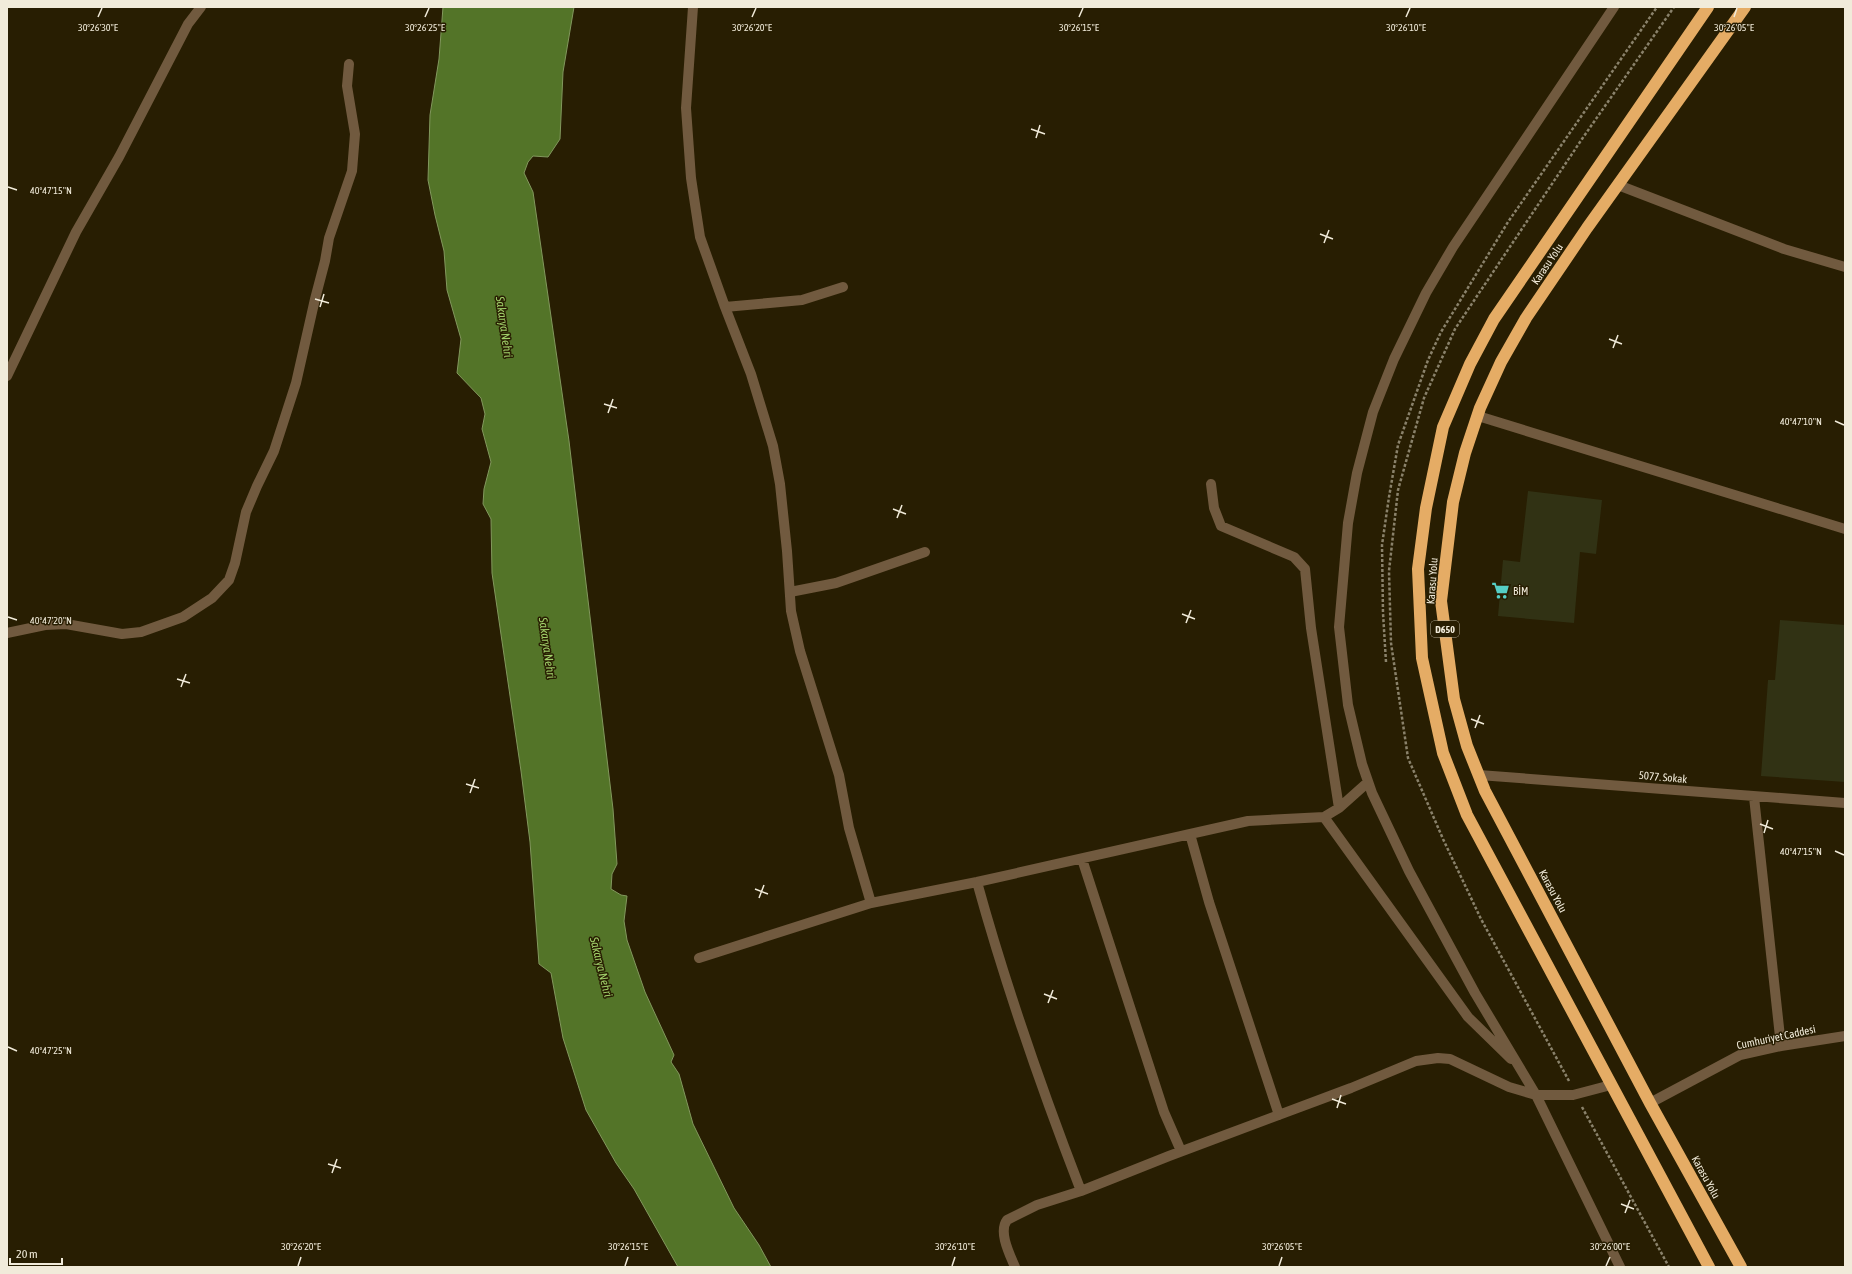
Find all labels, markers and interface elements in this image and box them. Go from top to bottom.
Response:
text: 30°26'30"E [78,22,119,33]
text: 30°26'25"E [405,22,446,33]
text: 30°26'20"E [732,22,773,33]
text: 30°26'15"E [1059,22,1100,33]
text: 30°26'10"E [1386,22,1427,33]
text: 30°26'05"E [1714,22,1755,33]
text: 40°47'15"N [30,185,72,196]
street label: Karasu Yolu [1529,241,1565,287]
water label: Sakarya Nehri [493,295,515,359]
text: 40°47'10"N [1780,416,1822,427]
street label: Karasu Yolu [1424,557,1440,605]
supermarket icon: BİM [1490,581,1510,601]
place label: BİM [1513,585,1528,597]
text: 40°47'20"N [30,615,72,626]
water label: Sakarya Nehri [536,616,558,680]
road number: D650 [1431,621,1459,637]
street label: 5077. Sokak [1638,769,1688,785]
text: 40°47'15"N [1780,846,1822,857]
street label: Karasu Yolu [1537,868,1569,914]
water label: Sakarya Nehri [587,935,615,999]
street label: Cumhuriyet Caddesi [1735,1023,1817,1051]
text: 40°47'25"N [30,1045,72,1056]
street label: Karasu Yolu [1689,1154,1723,1200]
scale bar [10,1240,62,1266]
text: 30°26'20"E [281,1241,322,1252]
text: 30°26'15"E [608,1241,649,1252]
text: 30°26'10"E [935,1241,976,1252]
text: 30°26'05"E [1262,1241,1303,1252]
text: 30°26'00"E [1590,1241,1631,1252]
text: 20 m [16,1247,38,1261]

